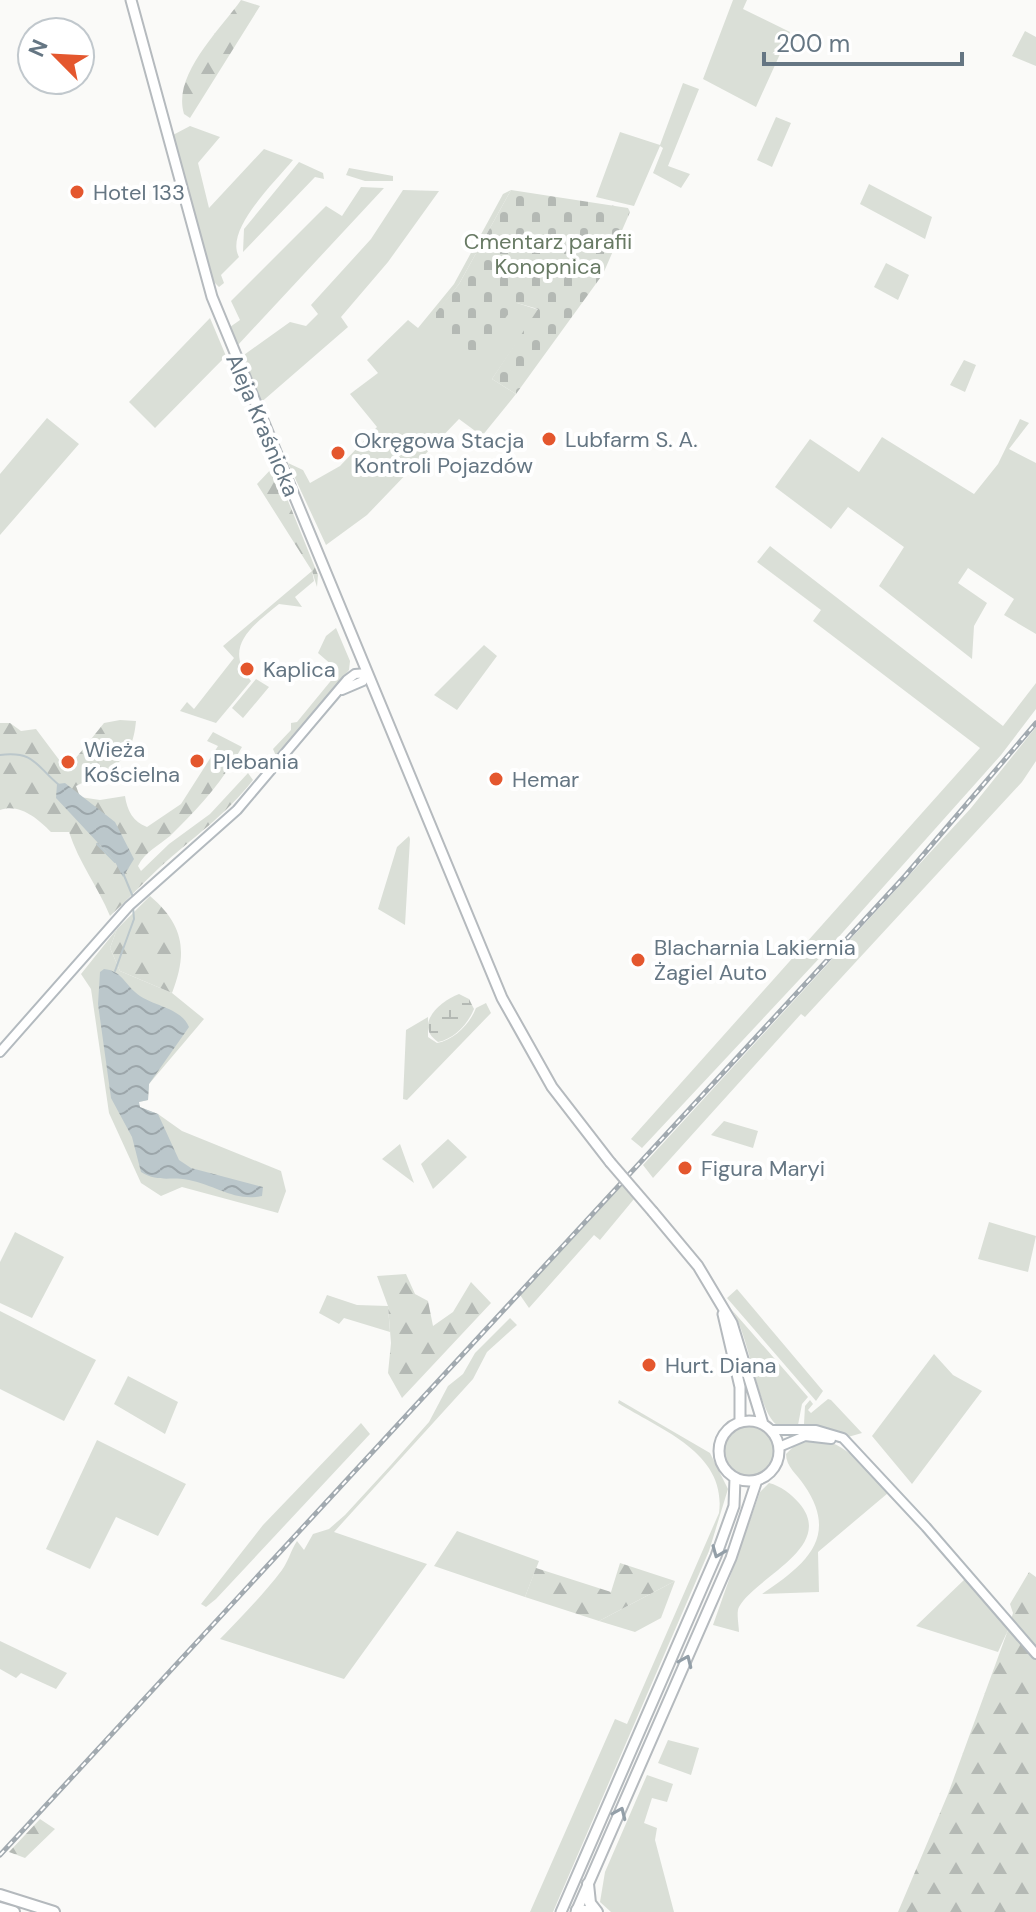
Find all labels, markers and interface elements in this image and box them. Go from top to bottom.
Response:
north arrow [16,16,96,96]
scale bar [764,16,962,66]
text: 200 m [776,28,850,59]
text: N [22,35,55,61]
place label: Hotel 133 [93,178,185,207]
marker: Hotel 133 [68,183,86,201]
park label: Cmentarz parafii Konopnica [464,227,632,281]
street label: Aleja Kraśnicka [219,349,306,501]
place label: Lubfarm S. A. [565,425,698,454]
place label: Okręgowa Stacja Kontroli Pojazdów [354,426,533,480]
marker: Lubfarm S. A. [540,430,558,448]
marker: Okręgowa Stacja Kontroli Pojazdów [329,444,347,462]
place label: Kaplica [263,655,336,684]
marker: Kaplica [238,660,256,678]
place label: Wieża Kościelna [84,735,180,789]
place label: Plebania [213,747,299,776]
marker: Plebania [188,752,206,770]
marker: Wieża Kościelna [59,753,77,771]
place label: Hemar [512,765,579,794]
marker: Hemar [487,770,505,788]
place label: Blacharnia Lakiernia Żagiel Auto [654,933,856,987]
marker: Blacharnia Lakiernia Żagiel Auto [629,951,647,969]
place label: Figura Maryi [701,1154,825,1183]
marker: Figura Maryi [676,1159,694,1177]
place label: Hurt. Diana [665,1351,777,1380]
marker: Hurt. Diana [640,1356,658,1374]
one-way arrow [711,1544,727,1558]
one-way arrow [676,1655,692,1669]
one-way arrow [610,1807,626,1821]

